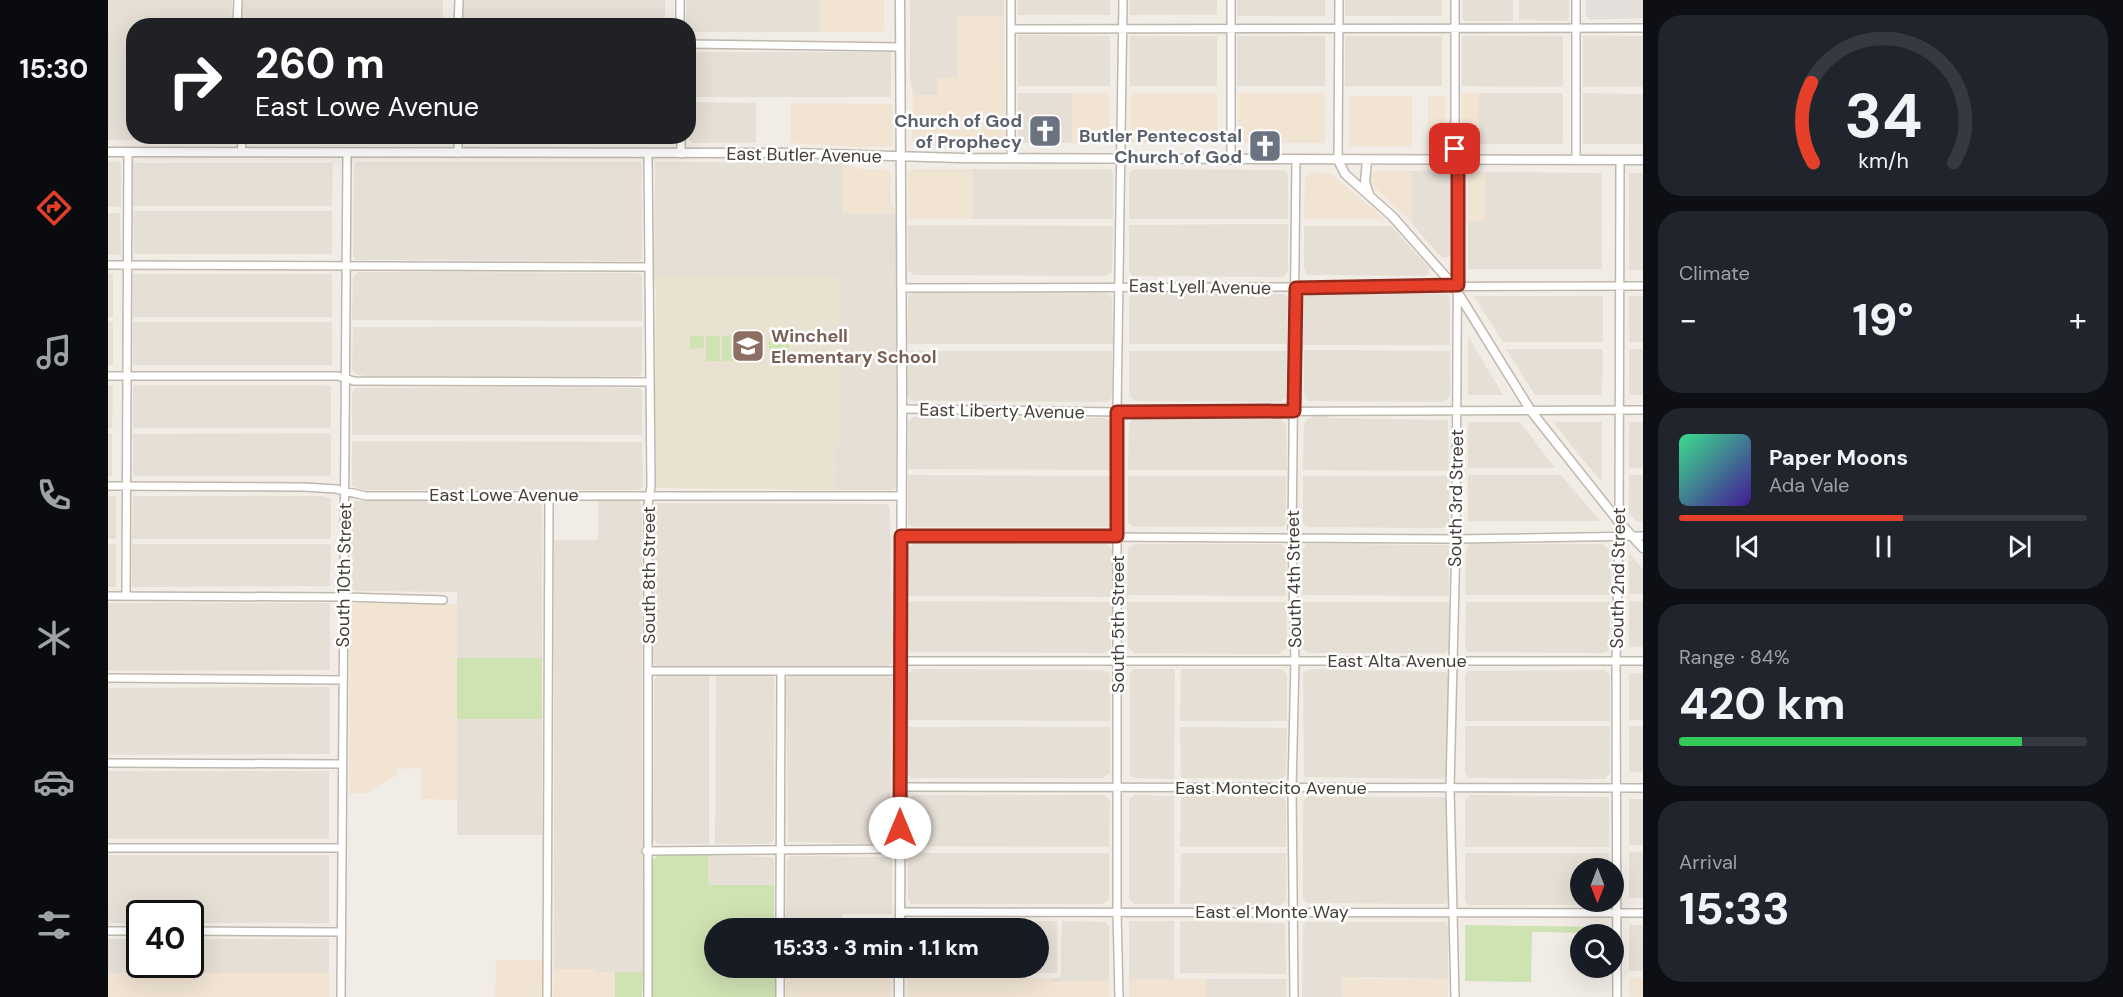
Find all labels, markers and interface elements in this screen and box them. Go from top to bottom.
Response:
text: 260 m [255,36,385,91]
icon: right [156,42,234,120]
text: 15:30 [20,51,88,86]
text: 34 [1844,75,1922,156]
text: East Lowe Avenue [255,89,479,124]
place label: Church of God of Prophecy [894,109,1022,154]
church icon: Church of God of Prophecy [1027,113,1063,149]
pin [1429,123,1480,174]
place label: Butler Pentecostal Church of God [1079,124,1242,169]
church icon: Butler Pentecostal Church of God [1247,128,1283,164]
icon: arrive [1438,132,1471,165]
street label: East Butler Avenue [726,142,882,168]
text: km/h [1858,147,1908,175]
icon: directions [33,187,75,229]
text: Climate [1679,260,1750,286]
street label: East Lyell Avenue [1129,274,1271,300]
text: 19° [1852,290,1914,349]
text: − [1679,298,1697,341]
text: + [2069,298,2087,341]
place label: Winchell Elementary School [771,324,937,369]
school or university icon: Winchell Elementary School [730,328,766,364]
icon: music [33,331,75,373]
street label: East Liberty Avenue [919,398,1085,424]
street label: South 3rd Street [1443,429,1469,567]
text: Paper Moons [1769,443,1908,472]
text: Ada Vale [1769,472,1849,498]
icon: phone [33,474,75,516]
street label: East Lowe Avenue [429,483,579,507]
street label: South 10th Street [331,502,357,648]
street label: South 8th Street [637,506,661,644]
street label: South 2nd Street [1605,507,1631,649]
street label: South 4th Street [1281,510,1307,648]
icon: previous [1731,530,1764,563]
icon: pause [1867,530,1900,563]
icon: next [2003,530,2036,563]
street label: South 5th Street [1106,555,1130,693]
icon: climate [33,617,75,659]
text: Range · 84% [1679,644,1790,670]
street label: East Alta Avenue [1327,649,1467,673]
text: 420 km [1679,674,1845,733]
icon: car [33,761,75,803]
street label: East Montecito Avenue [1175,776,1367,800]
position arrow [868,796,932,860]
text: Arrival [1679,849,1737,875]
north arrow [1570,858,1624,912]
map controls [1570,858,1624,978]
text: 15:33 [1679,879,1790,938]
speed limit sign: 40 [126,900,204,978]
street label: East el Monte Way [1195,900,1349,924]
icon: filters [33,904,75,946]
button: search [1570,924,1624,978]
text: 15:33 · 3 min · 1.1 km [774,933,979,962]

